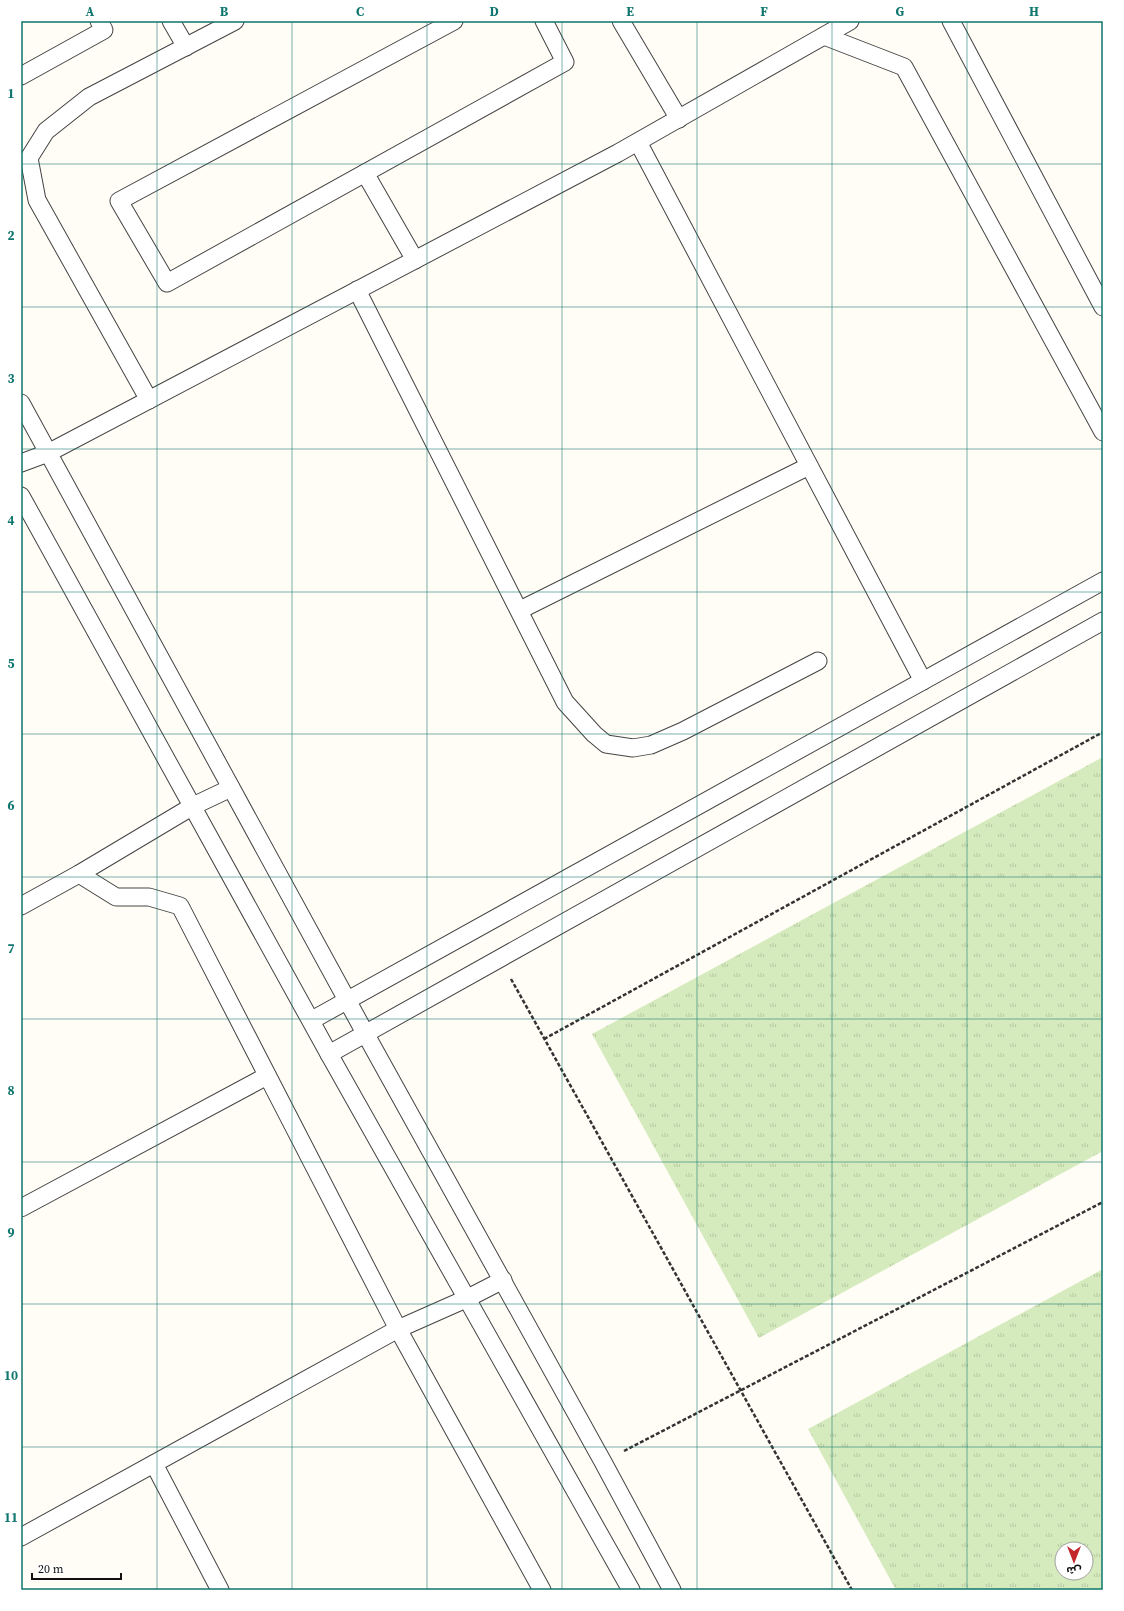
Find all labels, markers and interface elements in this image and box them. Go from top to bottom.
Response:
text: A [86,3,95,20]
text: B [220,3,229,20]
text: C [356,3,364,20]
text: D [489,3,499,20]
text: E [626,3,634,20]
text: F [760,3,768,20]
text: G [896,3,905,20]
text: H [1029,3,1039,20]
text: 1 [7,85,15,102]
text: 2 [7,227,15,244]
text: 3 [7,370,15,387]
text: 4 [7,512,15,529]
text: 5 [7,655,15,672]
text: 6 [7,797,15,814]
text: 7 [7,940,15,957]
text: 8 [7,1082,15,1099]
text: 9 [7,1224,15,1241]
text: 10 [4,1367,18,1384]
text: 11 [4,1509,18,1526]
north arrow [1054,1541,1094,1581]
scale bar [32,1555,121,1581]
text: 20 m [38,1561,64,1577]
text: ش [1066,1563,1082,1578]

